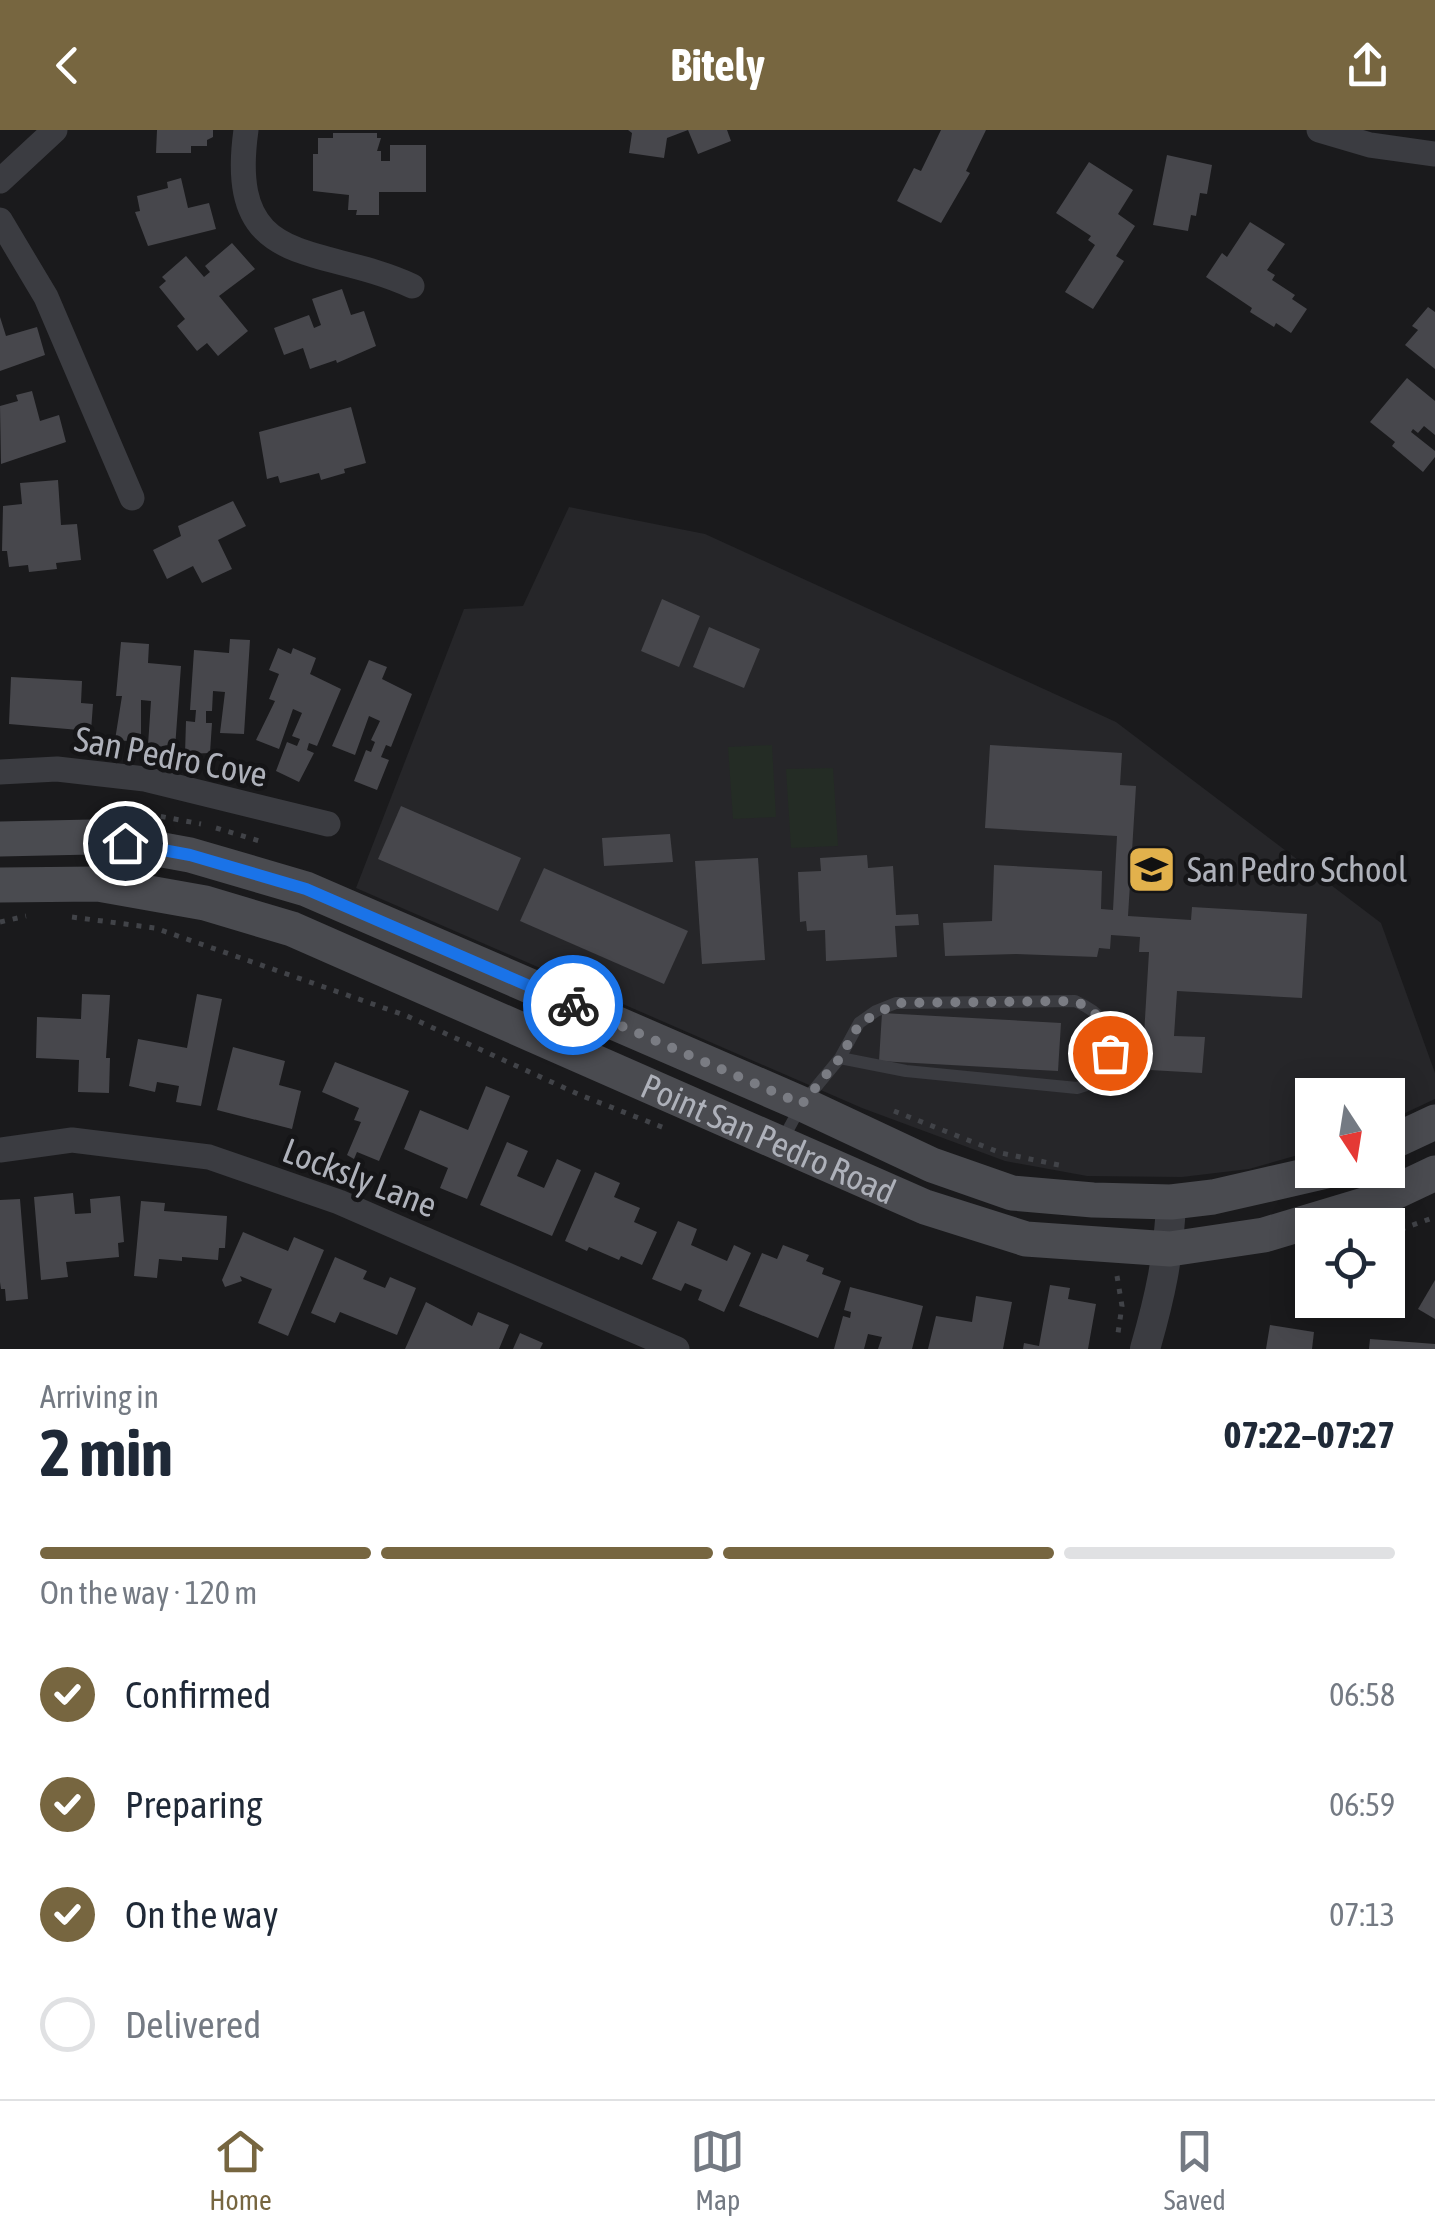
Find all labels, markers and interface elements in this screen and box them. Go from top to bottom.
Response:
icon: back [40,38,95,93]
icon: share [1340,38,1395,93]
text: Bitely [670,39,765,91]
street label: San Pedro Cove [71,718,271,794]
pin [83,801,168,886]
icon: home [98,816,153,871]
school or university icon: San Pedro School [1126,843,1178,895]
place label: San Pedro School [1187,849,1407,889]
courier [523,955,623,1055]
icon: bike [546,978,601,1033]
pin [1068,1011,1153,1096]
icon: bag [1083,1026,1138,1081]
street label: Point San Pedro Road [635,1065,902,1212]
north arrow [1295,1078,1405,1188]
map controls [1295,1078,1405,1318]
street label: Locksly Lane [277,1129,443,1225]
button: locate [1295,1208,1405,1318]
text: Arriving in [40,1378,159,1415]
text: 07:22–07:27 [1223,1413,1395,1456]
text: 2 min [40,1415,173,1490]
text: On the way · 120 m [40,1574,257,1611]
icon: check [40,1667,95,1722]
text: Confirmed [125,1673,271,1716]
text: 06:58 [1329,1676,1395,1713]
icon: check [40,1777,95,1832]
text: Preparing [125,1783,263,1826]
text: 06:59 [1329,1786,1395,1823]
icon: check [40,1887,95,1942]
text: On the way [125,1893,278,1936]
text: 07:13 [1329,1896,1395,1933]
text: Delivered [125,2003,261,2046]
tab: Home [209,2124,272,2216]
tab: Map [690,2124,745,2216]
tab: Saved [1164,2124,1226,2216]

